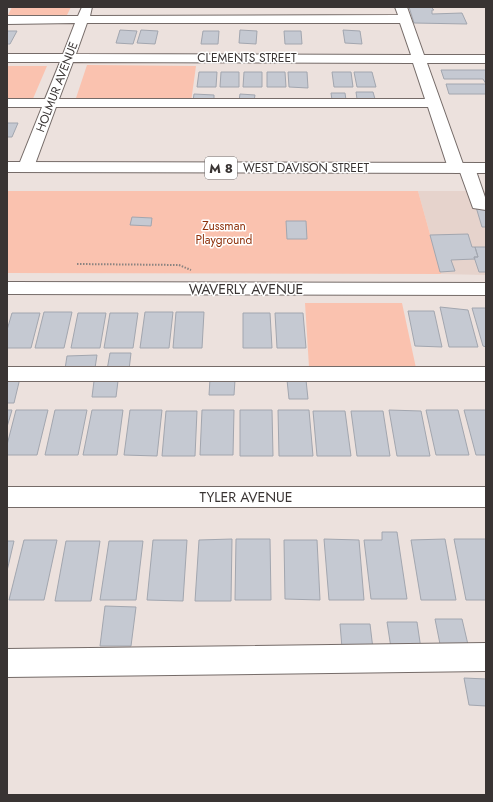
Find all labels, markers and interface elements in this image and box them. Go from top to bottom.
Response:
street label: HOLMUR AVENUE [31,39,83,135]
street label: CLEMENTS STREET [197,49,297,67]
road number: M 8 [205,157,237,179]
street label: WEST DAVISON STREET [243,159,370,177]
park label: Zussman Playground [196,217,252,249]
street label: WAVERLY AVENUE [189,279,303,299]
street label: TYLER AVENUE [200,487,292,507]

